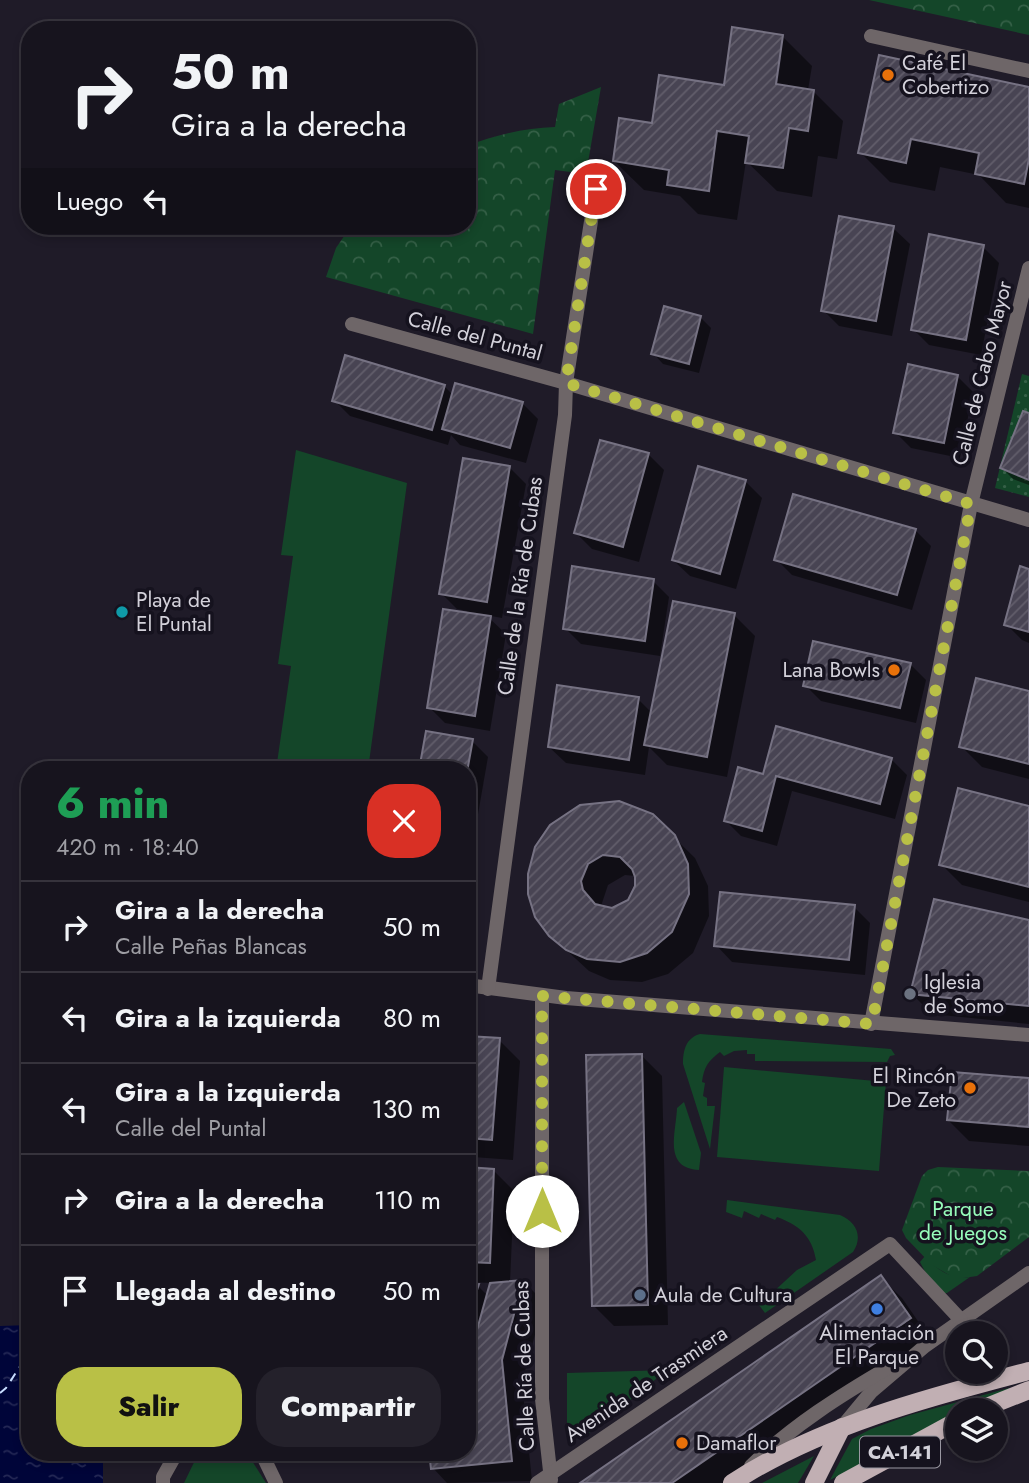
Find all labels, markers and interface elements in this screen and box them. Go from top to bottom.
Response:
text: 50 m [171,37,290,107]
place label: Café El Cobertizo [902,48,989,102]
icon: right [56,49,147,140]
marker: Café El Cobertizo [880,67,896,83]
text: Gira a la derecha [171,102,407,148]
pin [566,159,626,219]
icon: arrive [577,170,615,208]
text: Luego [56,182,123,220]
icon: left [137,182,175,220]
street label: Calle de Cabo Mayor [945,277,1020,468]
street label: Calle del Puntal [404,304,546,368]
street label: Calle de la Ría de Cubas [490,475,550,697]
place label: Playa de El Puntal [136,585,212,639]
marker: Playa de El Puntal [114,604,130,620]
place label: Lana Bowls [783,655,880,685]
marker: Lana Bowls [886,662,902,678]
text: 6 min [56,773,169,834]
button: close [367,784,441,858]
text: 420 m · 18:40 [56,830,199,864]
text: Gira a la derecha [115,891,324,929]
icon: right [56,908,94,946]
text: 50 m [383,908,441,946]
text: Calle Peñas Blancas [115,929,307,963]
place label: Iglesia de Somo [924,967,1004,1021]
marker: Iglesia de Somo [902,986,918,1002]
icon: left [56,999,94,1037]
text: Gira a la izquierda [115,999,341,1037]
text: 80 m [383,999,441,1037]
place label: El Rincón De Zeto [873,1061,956,1115]
text: Gira a la izquierda [115,1073,341,1111]
marker: El Rincón De Zeto [962,1080,978,1096]
icon: left [56,1090,94,1128]
text: 130 m [371,1090,441,1128]
text: Calle del Puntal [115,1111,266,1145]
position arrow [505,1174,579,1248]
icon: right [56,1181,94,1219]
text: Gira a la derecha [115,1181,324,1219]
text: 110 m [374,1181,441,1219]
park label: Parque de Juegos [919,1194,1007,1248]
icon: arrive [56,1272,94,1310]
text: Llegada al destino [115,1272,336,1310]
text: 50 m [383,1272,441,1310]
place label: Aula de Cultura [654,1280,792,1310]
street label: Calle Ría de Cubas [506,1281,542,1451]
marker: Aula de Cultura [632,1287,648,1303]
marker: Alimentación El Parque [869,1301,885,1317]
street label: Avenida de Trasmiera [559,1318,733,1450]
place label: Alimentación El Parque [819,1318,935,1372]
map controls [945,1321,1008,1461]
button: search [945,1321,1008,1384]
button: Salir [56,1367,242,1447]
button: Compartir [256,1367,441,1447]
button: layers [945,1398,1008,1461]
place label: Damaflor [696,1428,777,1458]
marker: Damaflor [674,1435,690,1451]
road number: CA-141 [860,1436,940,1468]

